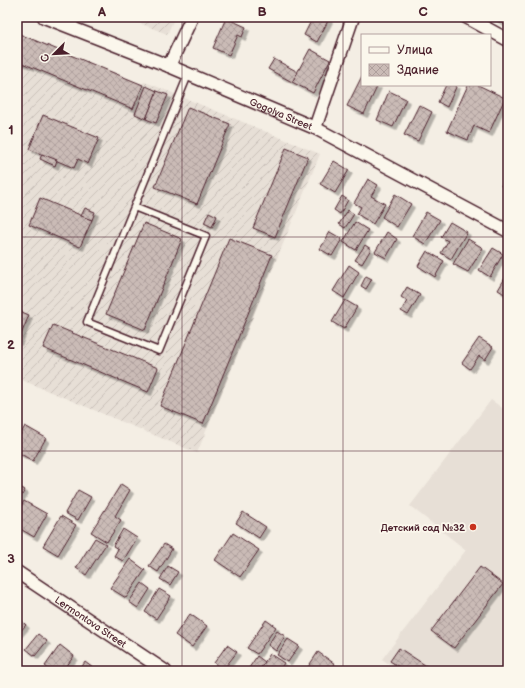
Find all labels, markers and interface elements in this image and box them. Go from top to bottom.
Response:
text: A [97,4,106,20]
text: B [257,4,267,20]
text: C [418,4,428,20]
north arrow [34,34,74,74]
legend [361,34,491,86]
text: Улица [397,43,433,58]
text: С [38,51,53,64]
text: Здание [397,63,439,78]
street label: Gogolya Street [248,96,314,133]
text: 1 [8,122,14,138]
text: 2 [7,337,15,353]
place label: Детский сад №32 [381,522,465,534]
marker: Детский сад №32 [468,522,478,532]
text: 3 [7,551,15,567]
street label: Lermontova Street [52,594,128,650]

